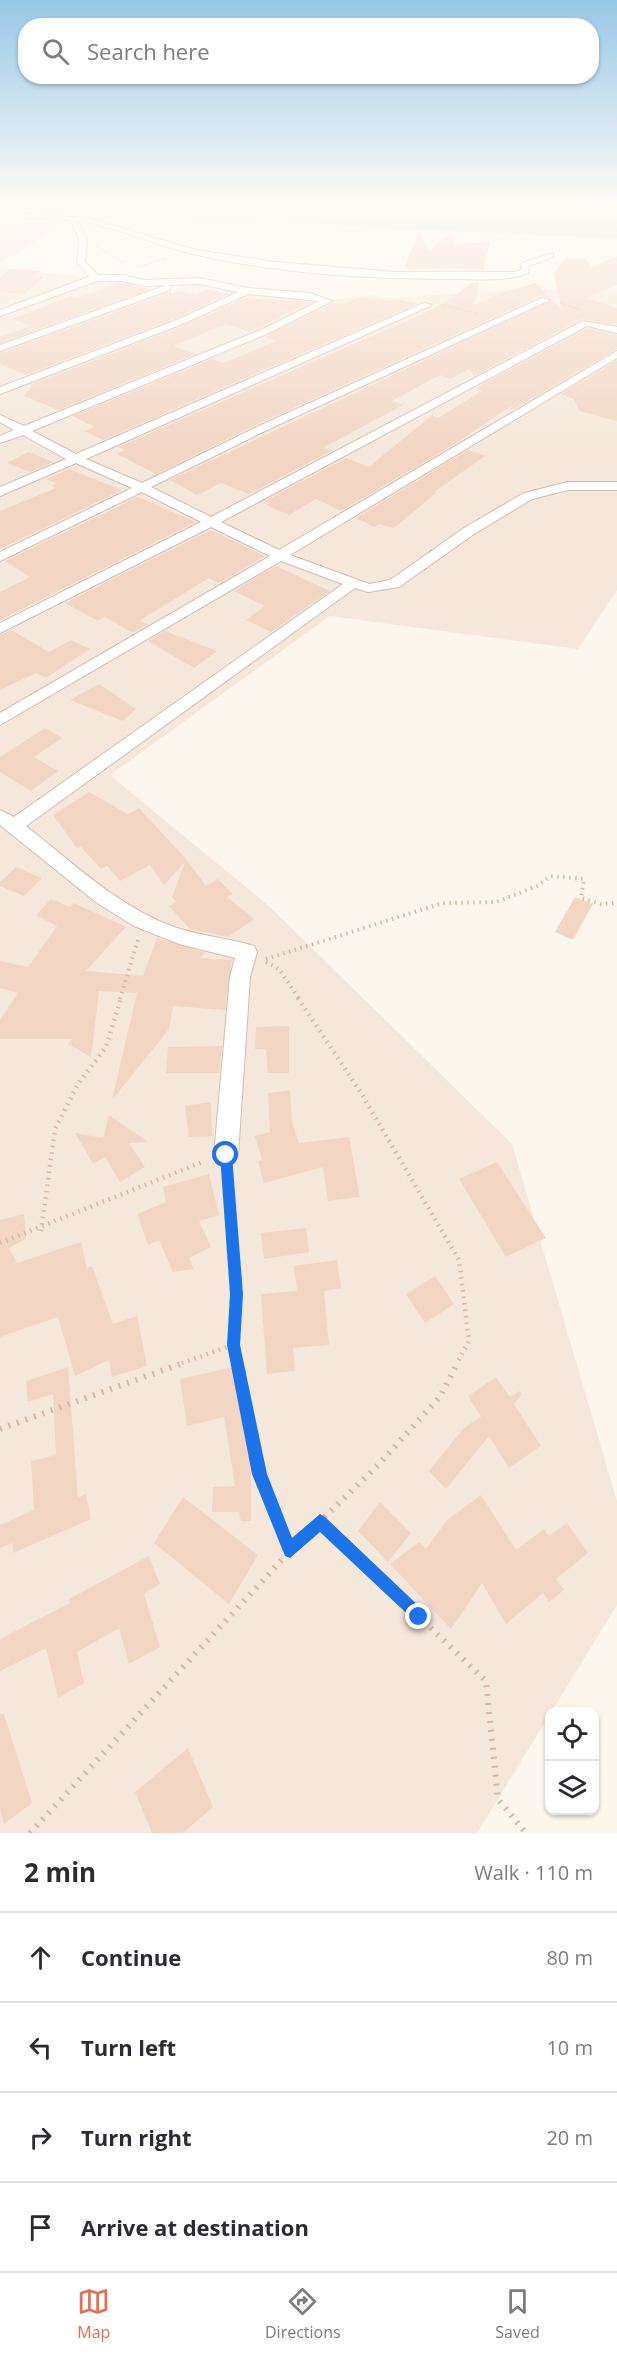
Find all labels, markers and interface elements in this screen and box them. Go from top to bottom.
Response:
search box [18,18,599,84]
icon: search [39,35,72,68]
text: Search here [87,36,210,66]
route start [212,1141,238,1167]
route end [405,1603,431,1629]
map controls [545,1707,599,1815]
button: locate [545,1707,599,1761]
button: layers [545,1761,599,1815]
text: 2 min [24,1854,96,1890]
text: Walk · 110 m [474,1859,593,1886]
icon: ahead [24,1941,57,1974]
text: Continue [81,1942,181,1972]
text: 80 m [546,1944,593,1971]
icon: left [24,2031,57,2064]
text: Turn left [81,2032,176,2062]
text: 10 m [546,2034,593,2061]
icon: right [24,2121,57,2154]
text: Turn right [81,2122,192,2152]
text: 20 m [546,2124,593,2151]
icon: arrive [24,2211,57,2244]
text: Arrive at destination [81,2212,309,2242]
tab: Map [77,2285,110,2343]
tab: Directions [265,2285,341,2343]
tab: Saved [495,2285,540,2343]

